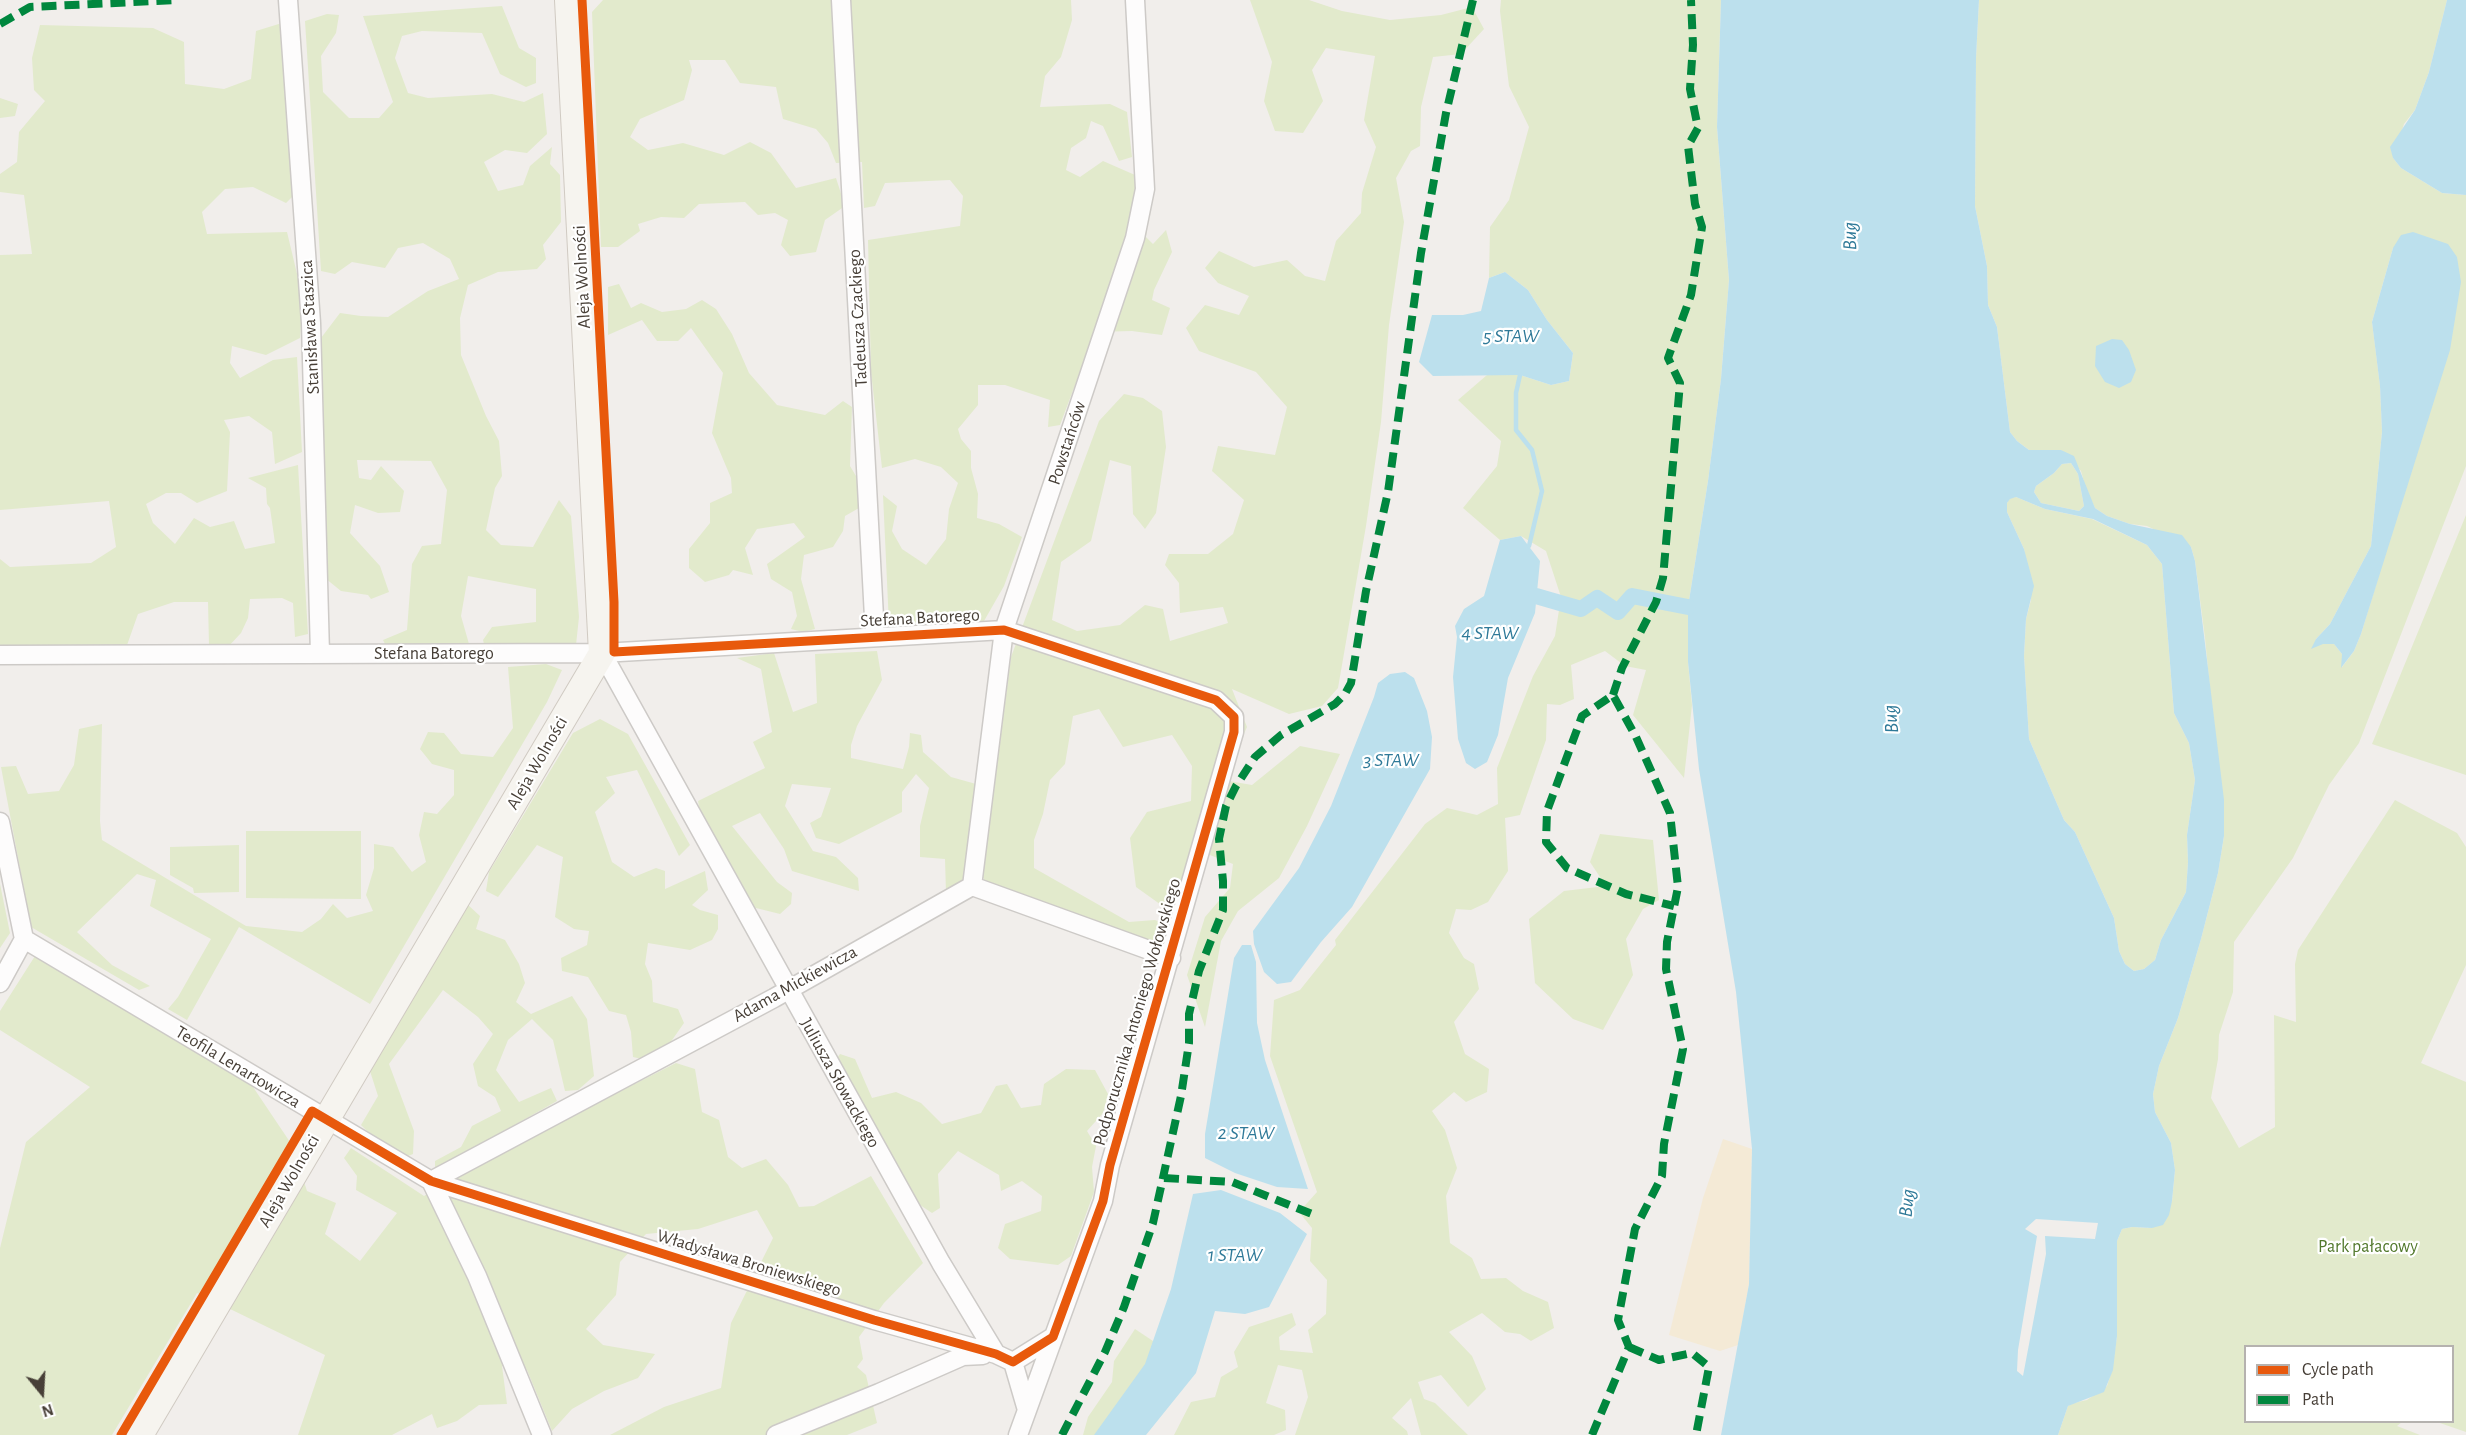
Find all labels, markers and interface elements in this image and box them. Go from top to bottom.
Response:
water label: Bug [1838,222,1862,250]
street label: Aleja Wolności [568,225,596,329]
street label: Tadeusza Czackiego [844,249,872,387]
street label: Stanisława Staszica [296,259,324,395]
water label: 5 STAW [1483,324,1539,348]
street label: Powstańców [1043,398,1091,488]
street label: Stefana Batorego [860,604,980,632]
water label: 4 STAW [1461,621,1519,645]
street label: Stefana Batorego [374,643,494,665]
water label: Bug [1878,704,1904,734]
street label: Aleja Wolności [502,713,572,813]
water label: 3 STAW [1363,748,1419,772]
street label: Podporucznika Antoniego Wołowskiego [1088,876,1186,1148]
street label: Adama Mickiewicza [729,941,861,1027]
street label: Juliusza Słowackiego [795,1014,885,1152]
street label: Teofila Lenartowicza [172,1021,304,1113]
water label: 2 STAW [1218,1121,1274,1145]
street label: Aleja Wolności [254,1131,324,1231]
water label: Bug [1894,1188,1920,1218]
street label: Władysława Broniewskiego [654,1225,844,1301]
park label: Park pałacowy [2318,1236,2418,1258]
water label: 1 STAW [1208,1243,1262,1267]
legend [2244,1345,2454,1423]
text: Cycle path [2302,1361,2374,1379]
north arrow [12,1363,72,1423]
text: Path [2302,1391,2334,1409]
text: N [40,1401,55,1419]

